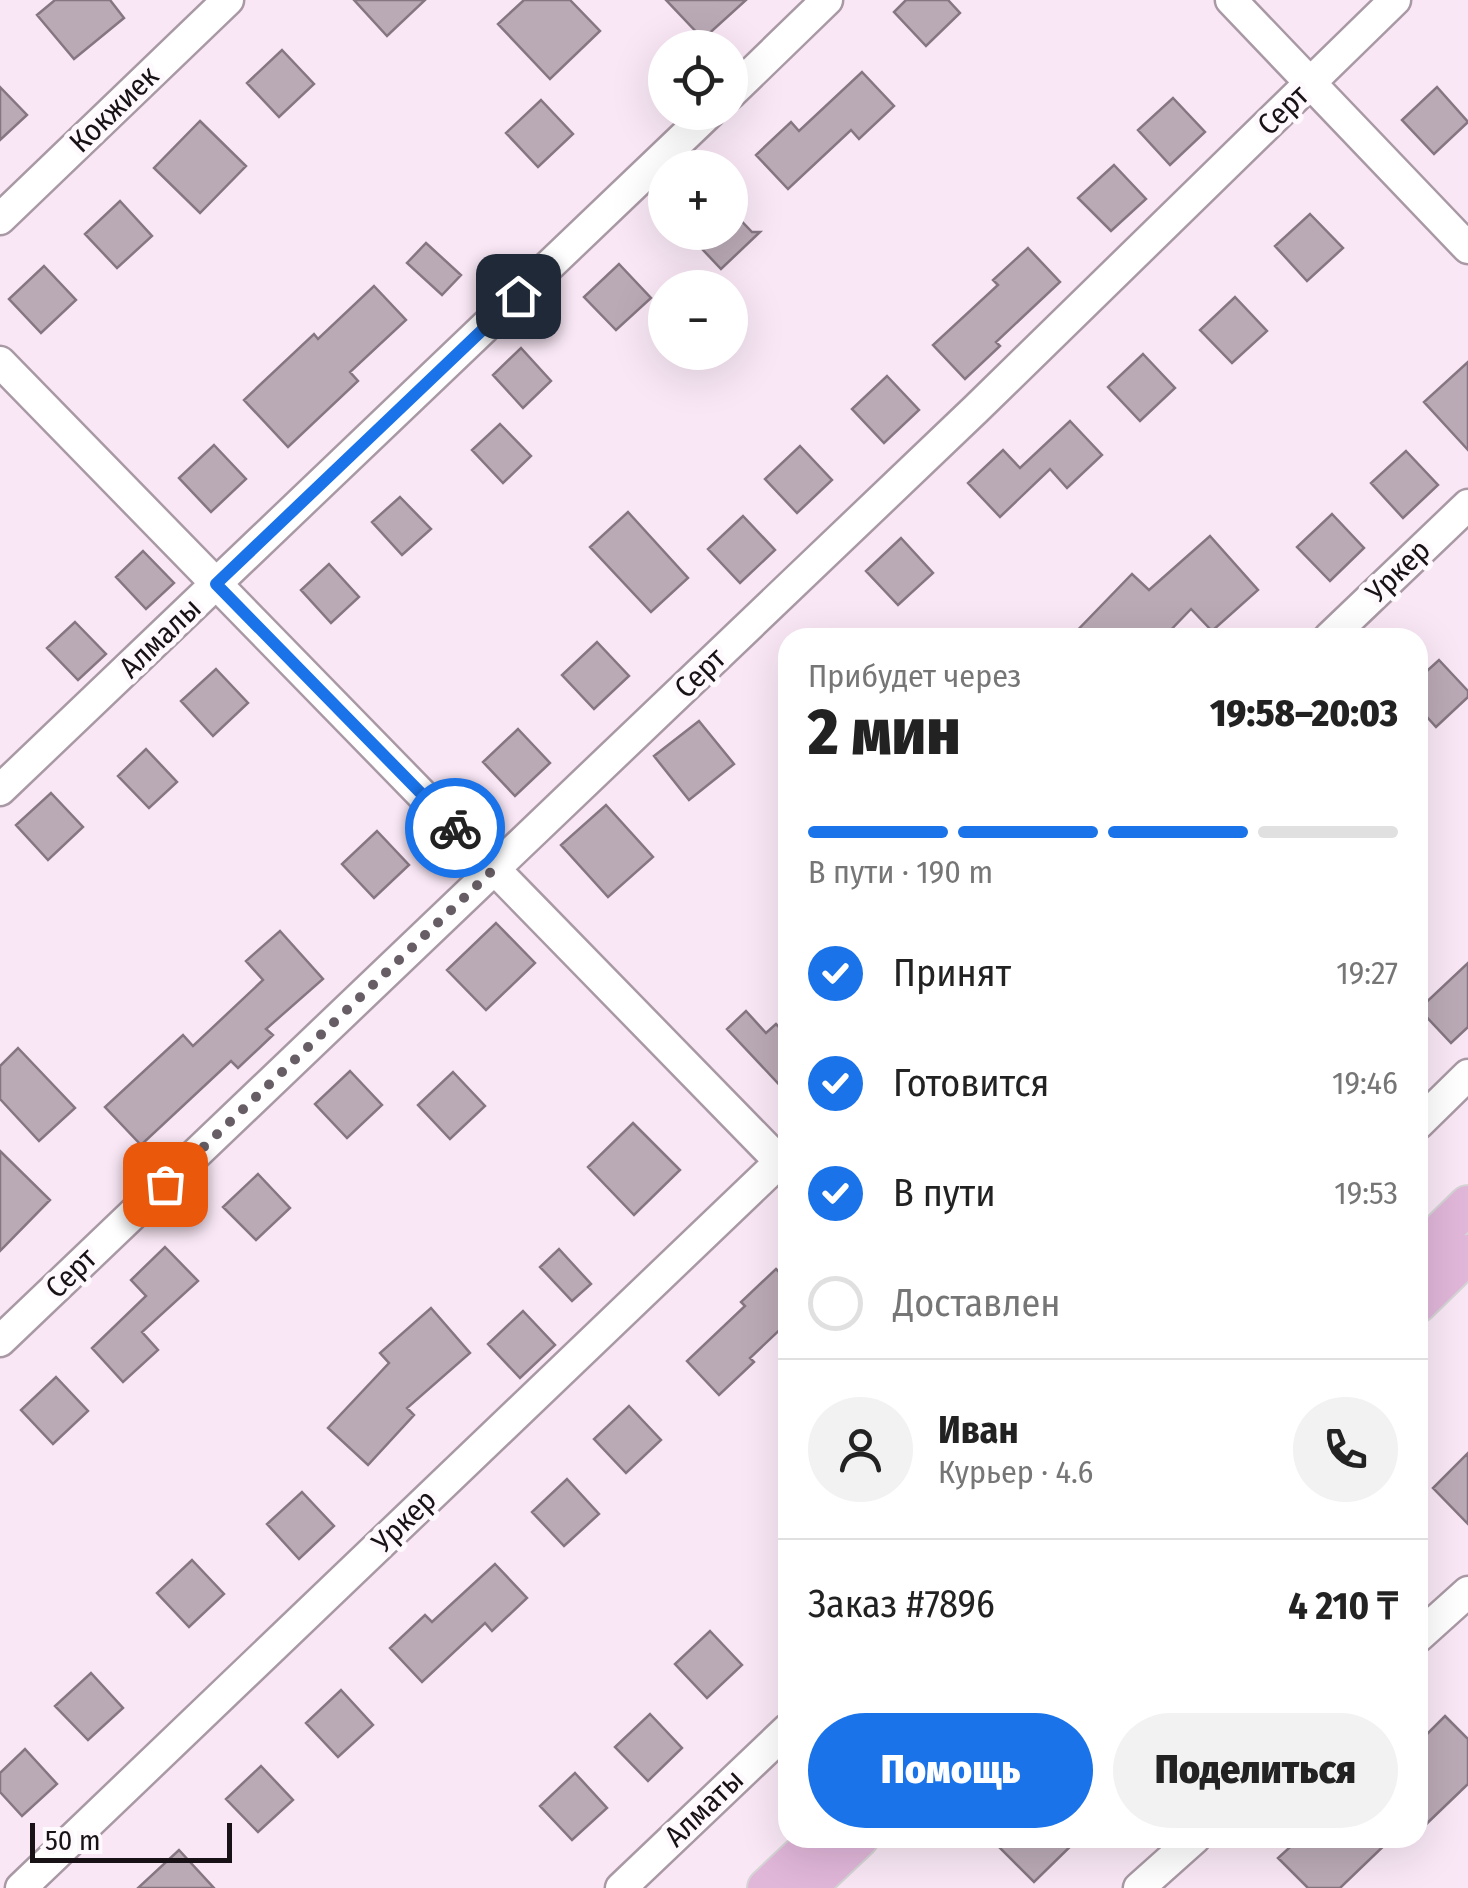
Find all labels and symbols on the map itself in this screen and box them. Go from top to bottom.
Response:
street label: Кокжиек [62,58,166,160]
street label: Серт [1250,77,1317,143]
pin [476,254,561,339]
street label: Уркер [1358,532,1438,611]
street label: Алмалы [112,590,208,686]
street label: Серт [667,640,734,706]
courier [405,778,505,878]
pin [123,1142,208,1227]
street label: Серт [38,1240,105,1306]
street label: Уркер [364,1482,444,1561]
street label: Алматы [657,1762,751,1854]
scale bar [30,1818,232,1862]

